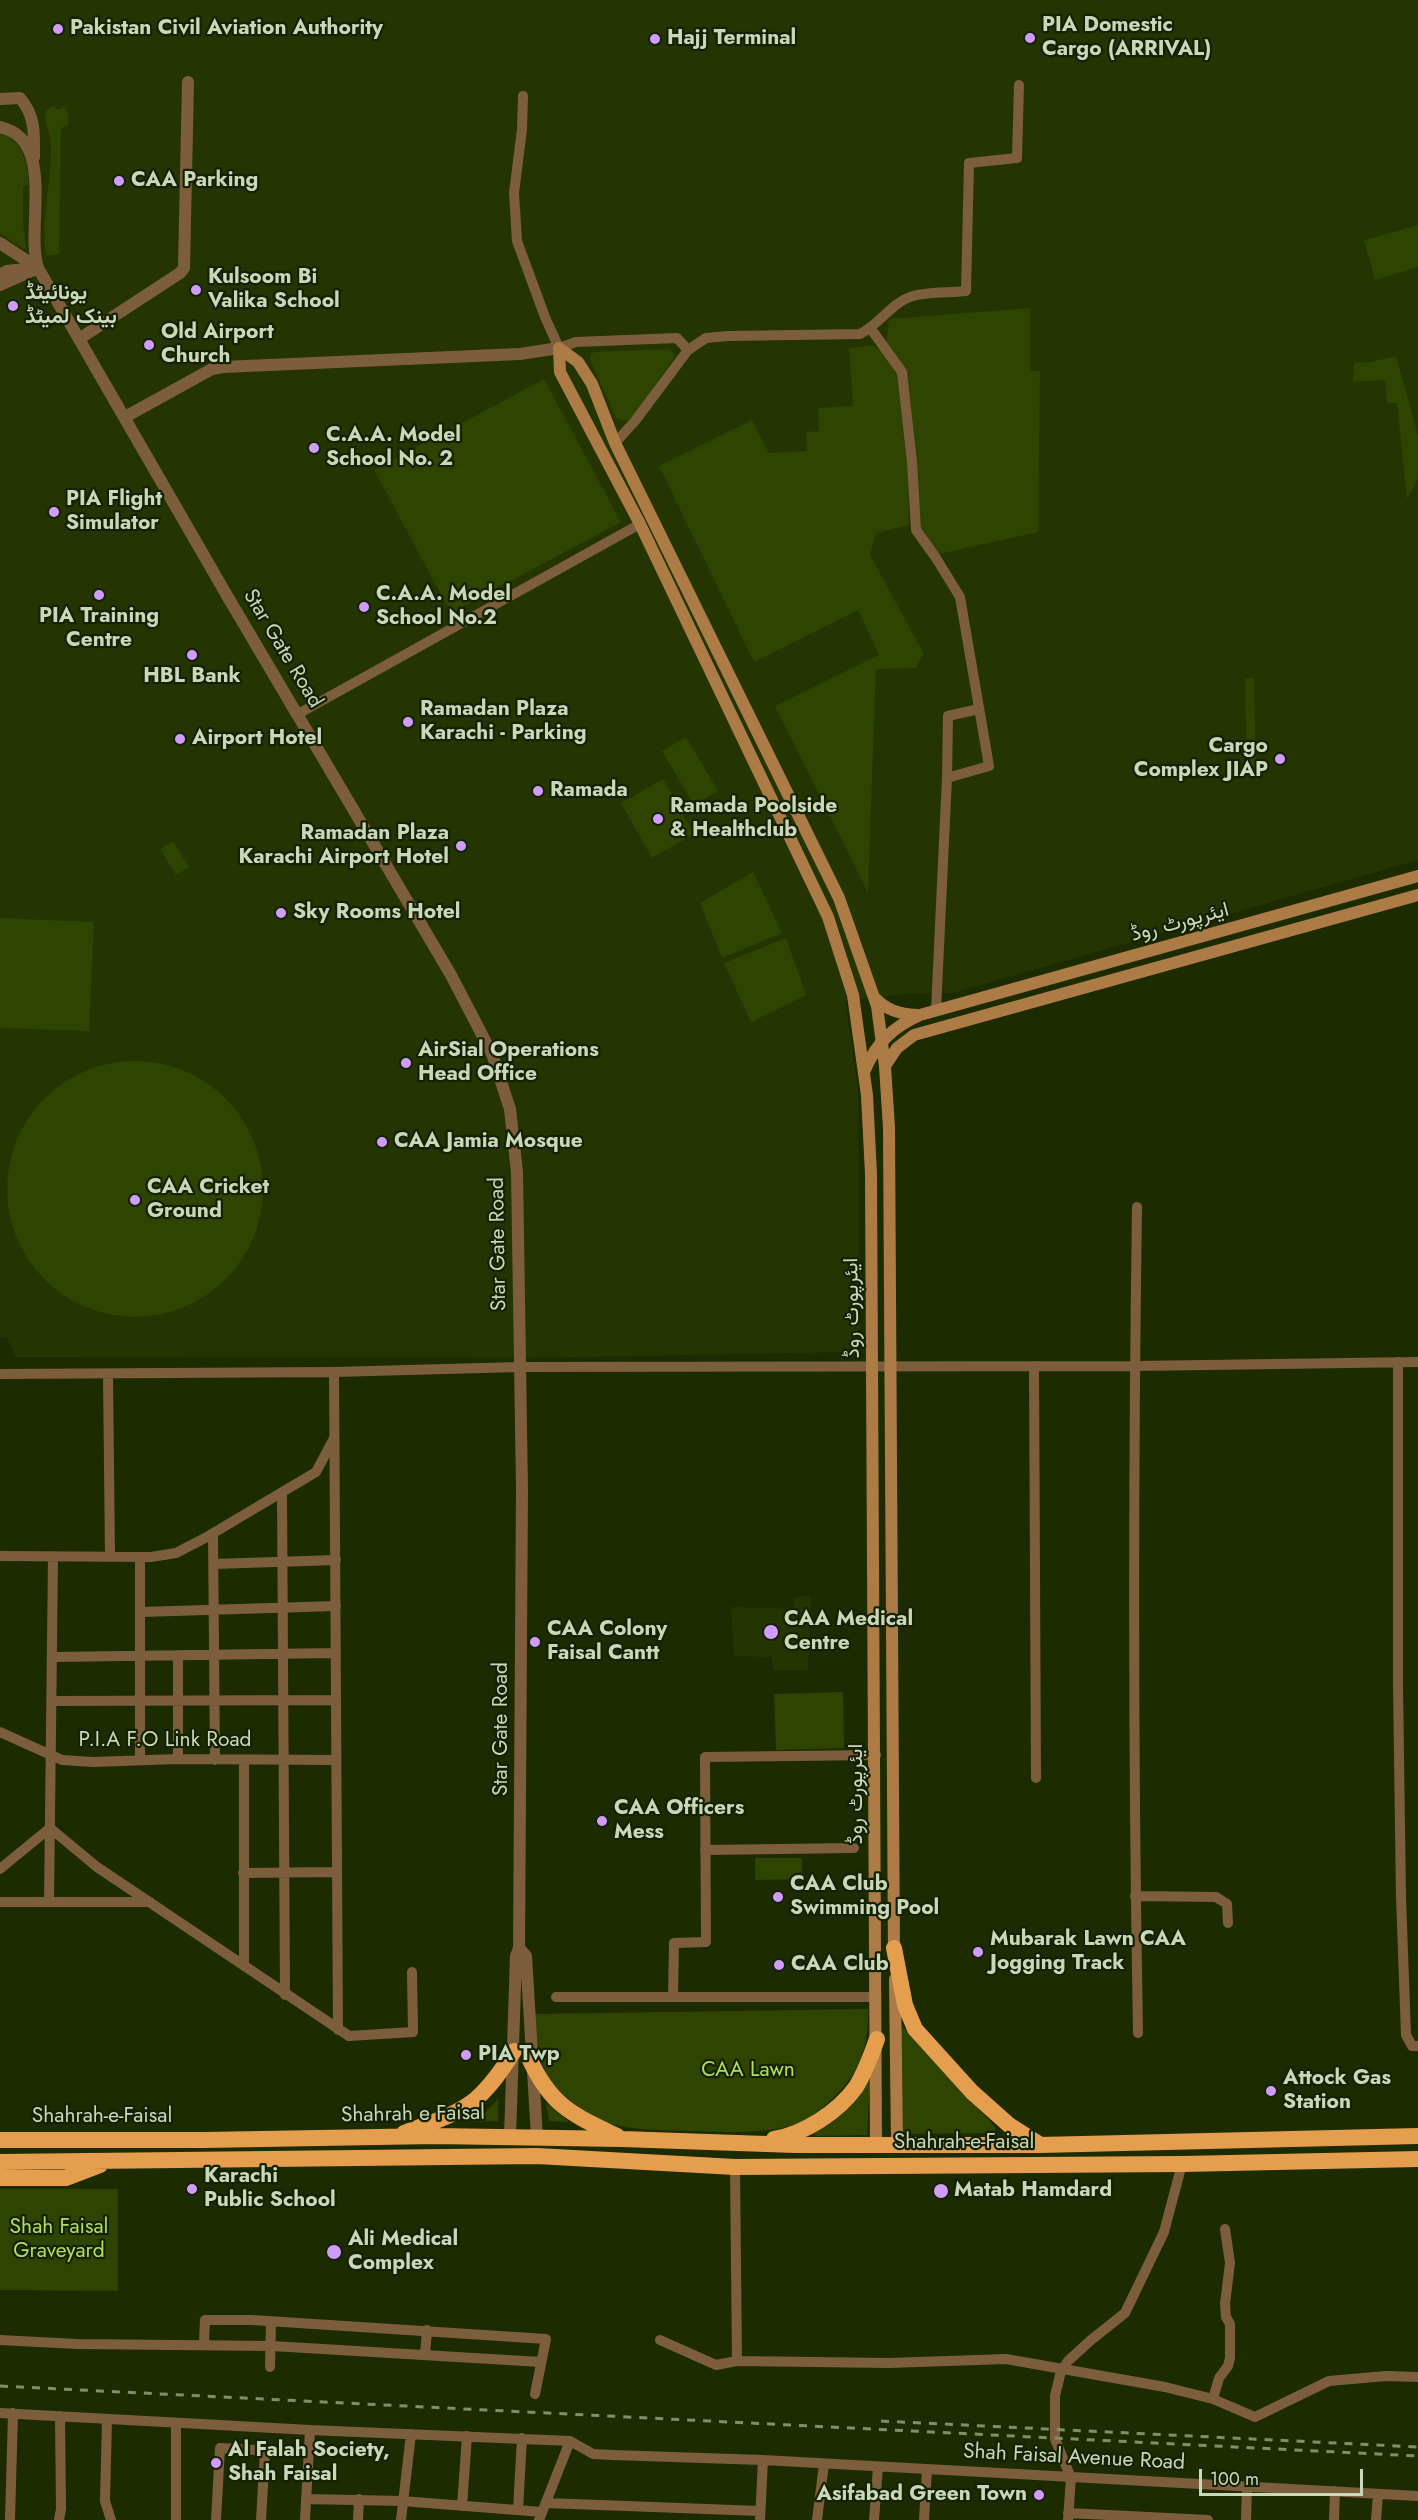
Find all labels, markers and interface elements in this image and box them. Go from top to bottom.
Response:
place label: PIA Domestic Cargo (ARRIVAL) [1042,13,1211,63]
place label: Pakistan Civil Aviation Authority [70,16,383,42]
marker: Pakistan Civil Aviation Authority [51,22,65,36]
place label: Hajj Terminal [667,26,796,52]
marker: PIA Domestic Cargo (ARRIVAL) [1023,31,1037,45]
marker: Hajj Terminal [648,32,662,46]
place label: CAA Parking [131,168,258,194]
marker: CAA Parking [112,174,126,188]
place label: Kulsoom Bi Valika School [208,265,340,315]
place label: یونائیٹڈ بینک لمیٹڈ [25,281,117,331]
marker: Kulsoom Bi Valika School [189,283,203,297]
marker: یونائیٹڈ بینک لمیٹڈ [6,299,20,313]
place label: Old Airport Church [161,320,274,370]
marker: Old Airport Church [142,338,156,352]
place label: C.A.A. Model School No. 2 [326,423,461,473]
marker: C.A.A. Model School No. 2 [307,441,321,455]
place label: PIA Flight Simulator [66,487,162,537]
marker: PIA Flight Simulator [47,505,61,519]
place label: C.A.A. Model School No.2 [376,582,511,632]
street label: Star Gate Road [237,585,327,713]
marker: PIA Training Centre [92,588,106,602]
marker: C.A.A. Model School No.2 [357,600,371,614]
place label: PIA Training Centre [39,604,159,654]
marker: HBL Bank [185,648,199,662]
place label: HBL Bank [143,664,241,690]
place label: Ramadan Plaza Karachi - Parking [420,697,587,747]
marker: Ramadan Plaza Karachi - Parking [401,715,415,729]
place label: Airport Hotel [192,726,322,752]
marker: Airport Hotel [173,732,187,746]
place label: Cargo Complex JIAP [1134,734,1268,784]
marker: Cargo Complex JIAP [1273,752,1287,766]
place label: Ramada [550,778,628,804]
marker: Ramada [531,784,545,798]
place label: Ramada Poolside & Healthclub [670,794,837,844]
marker: Ramada Poolside & Healthclub [651,812,665,826]
place label: Ramadan Plaza Karachi Airport Hotel [239,821,449,871]
marker: Ramadan Plaza Karachi Airport Hotel [454,839,468,853]
street label: ایئرپورٹ روڈ [1128,898,1232,948]
place label: Sky Rooms Hotel [293,900,461,926]
marker: Sky Rooms Hotel [274,906,288,920]
place label: AirSial Operations Head Office [418,1038,599,1088]
marker: AirSial Operations Head Office [399,1056,413,1070]
place label: CAA Jamia Mosque [394,1129,583,1155]
marker: CAA Jamia Mosque [375,1135,389,1149]
place label: CAA Cricket Ground [147,1175,269,1225]
street label: Star Gate Road [485,1177,513,1311]
marker: CAA Cricket Ground [128,1193,142,1207]
street label: ایئرپورٹ روڈ [840,1258,866,1358]
place label: CAA Medical Centre [784,1607,913,1657]
place label: CAA Colony Faisal Cantt [547,1617,667,1667]
marker: CAA Medical Centre [762,1623,780,1641]
marker: CAA Colony Faisal Cantt [528,1635,542,1649]
street label: Star Gate Road [489,1662,515,1796]
street label: P.I.A F.O Link Road [79,1728,251,1754]
street label: ایئرپورٹ روڈ [844,1744,870,1844]
place label: CAA Officers Mess [614,1796,744,1846]
marker: CAA Officers Mess [595,1814,609,1828]
place label: CAA Club Swimming Pool [790,1872,939,1922]
marker: CAA Club Swimming Pool [771,1890,785,1904]
place label: Mubarak Lawn CAA Jogging Track [990,1927,1186,1977]
marker: Mubarak Lawn CAA Jogging Track [971,1945,985,1959]
place label: CAA Club [791,1952,889,1978]
marker: CAA Club [772,1958,786,1972]
place label: PIA Twp [478,2042,560,2068]
marker: PIA Twp [459,2048,473,2062]
park label: CAA Lawn [701,2058,795,2084]
place label: Attock Gas Station [1283,2066,1391,2116]
marker: Attock Gas Station [1264,2084,1278,2098]
street label: Shahrah e Faisal [341,2101,485,2129]
street label: Shahrah-e-Faisal [32,2104,172,2130]
street label: Shahrah-e-Faisal [894,2130,1034,2156]
place label: Karachi Public School [204,2164,336,2214]
place label: Matab Hamdard [954,2178,1112,2204]
marker: Karachi Public School [185,2182,199,2196]
marker: Matab Hamdard [932,2182,950,2200]
park label: Shah Faisal Graveyard [10,2215,108,2265]
place label: Ali Medical Complex [348,2227,458,2277]
marker: Ali Medical Complex [325,2243,343,2261]
place label: Al Falah Society, Shah Faisal [228,2438,390,2488]
street label: Shah Faisal Avenue Road [962,2440,1186,2476]
marker: Al Falah Society, Shah Faisal [209,2456,223,2470]
scale bar [1202,2457,1366,2495]
text: 100 m [1210,2466,1259,2492]
place label: Asifabad Green Town [816,2482,1027,2508]
marker: Asifabad Green Town [1032,2488,1046,2502]

